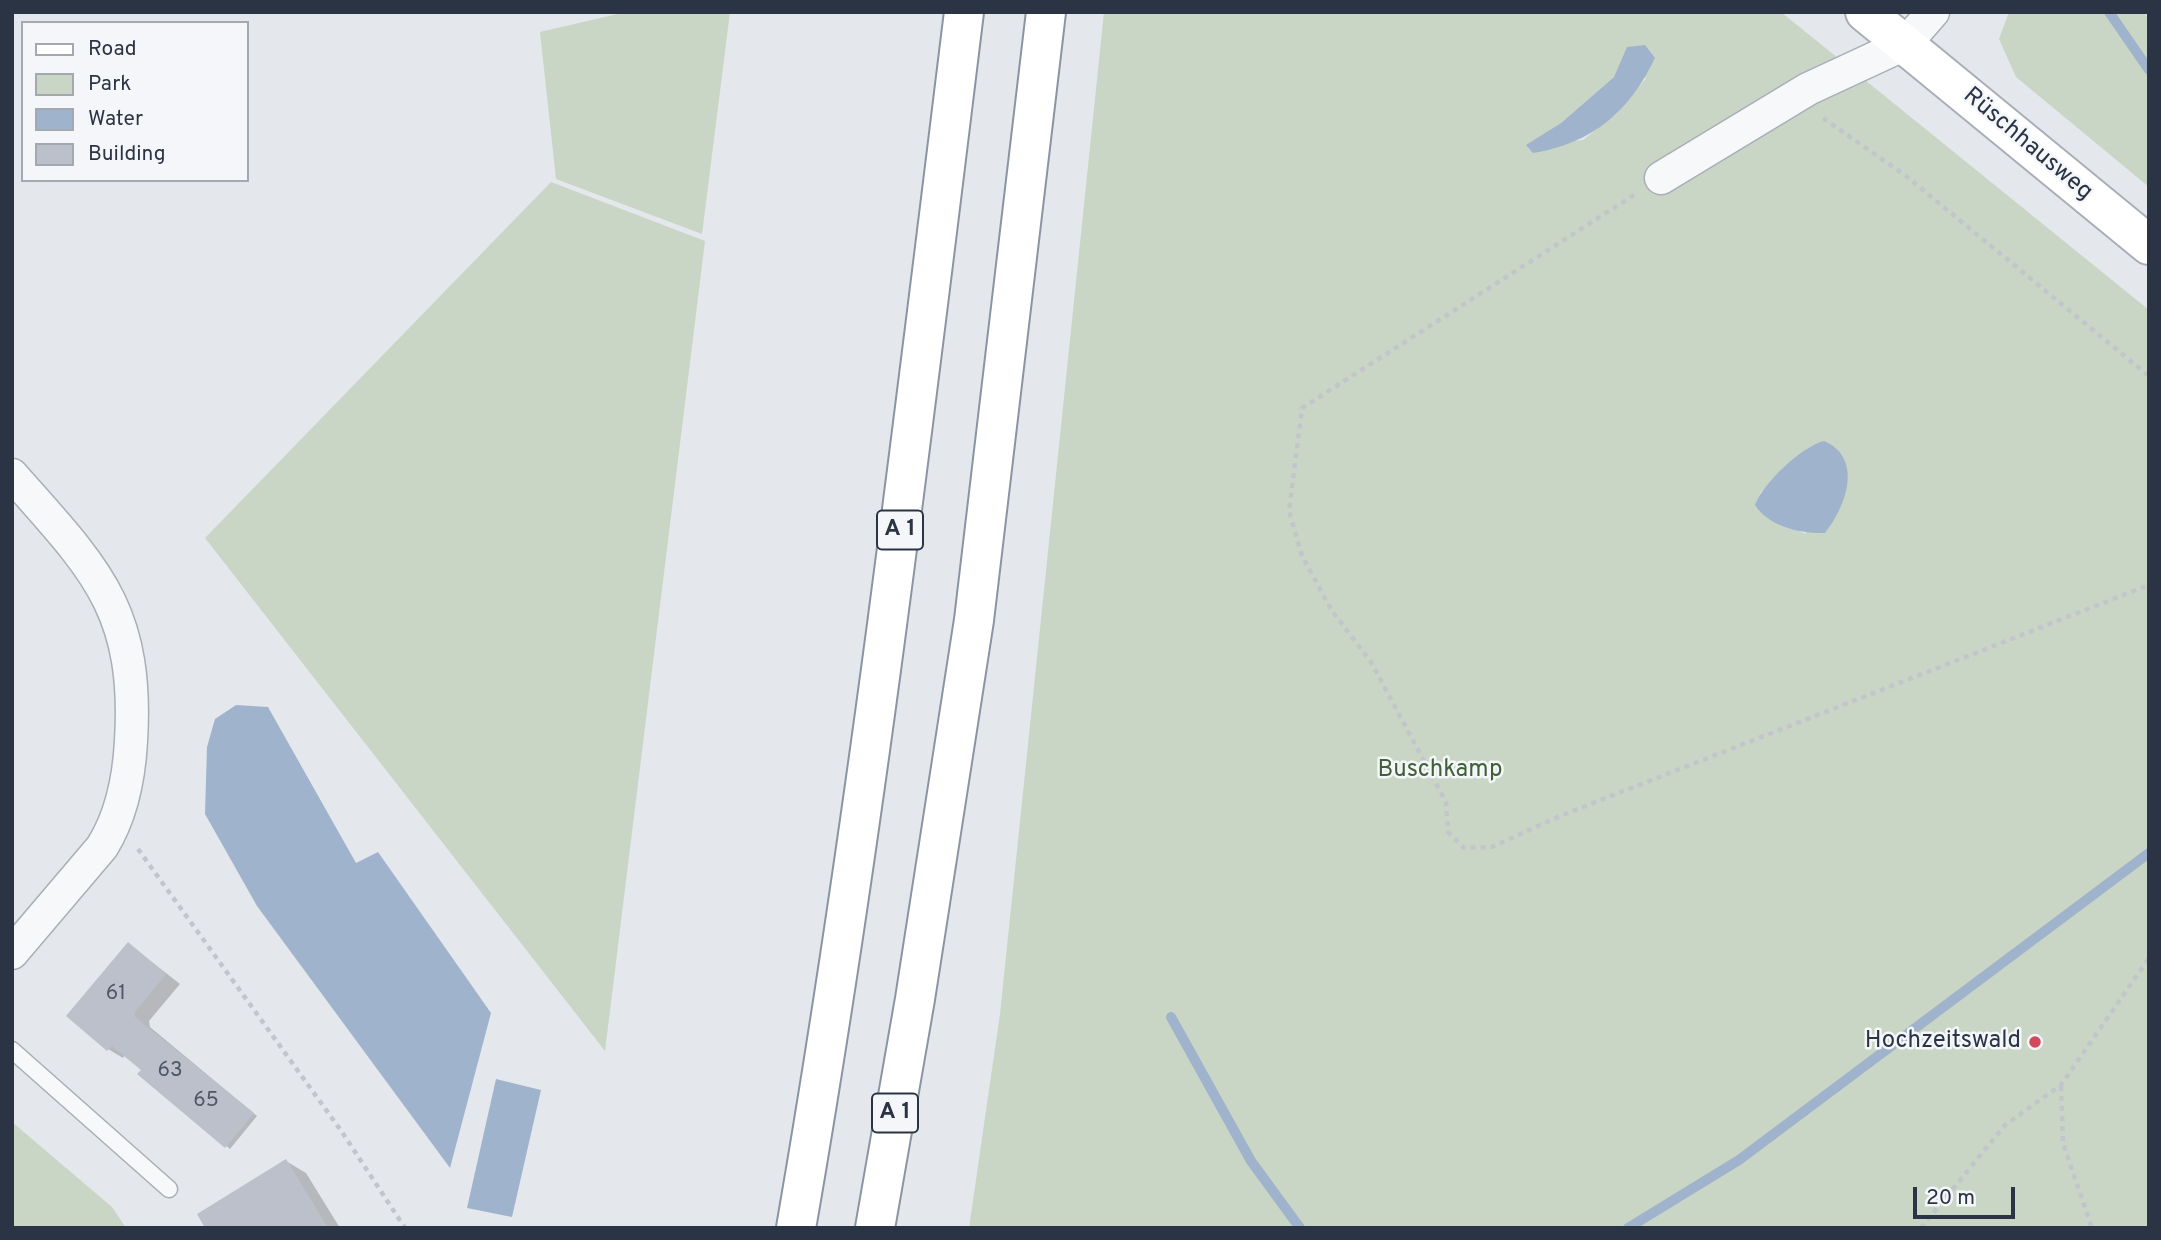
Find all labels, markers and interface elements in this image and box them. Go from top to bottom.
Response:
legend [21,21,248,182]
text: Road [88,36,137,63]
text: Park [88,71,131,98]
street label: Rüschhausweg [1956,82,2098,208]
text: Water [88,106,143,133]
text: Building [88,141,166,168]
road number: A 1 [877,510,923,550]
park label: Buschkamp [1377,757,1503,785]
house number: 61 [106,982,126,1008]
place label: Hochzeitswald [1865,1028,2021,1056]
marker: Hochzeitswald [2027,1034,2043,1050]
house number: 63 [157,1059,183,1085]
house number: 65 [193,1089,219,1115]
road number: A 1 [872,1094,918,1132]
scale bar [1916,1174,2018,1218]
text: 20 m [1926,1185,1975,1212]

